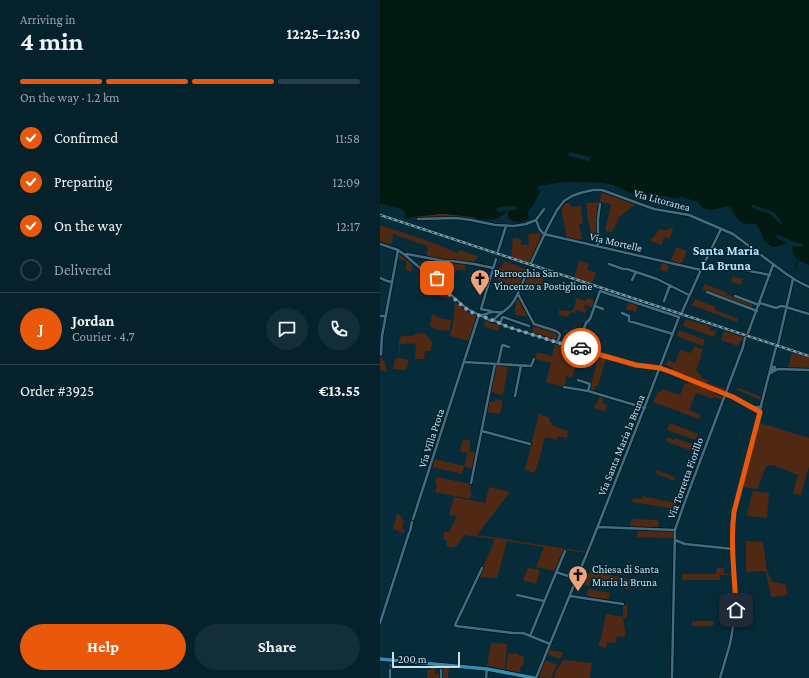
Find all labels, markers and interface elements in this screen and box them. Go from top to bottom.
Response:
text: Arriving in [20,12,76,27]
text: 12:25–12:30 [286,26,360,42]
text: 4 min [20,27,84,56]
text: On the way · 1.2 km [20,90,120,105]
icon: check [20,127,42,149]
text: Confirmed [54,130,118,146]
text: 11:58 [335,131,360,146]
icon: check [20,171,42,193]
text: Preparing [54,174,113,190]
text: 12:09 [333,175,360,190]
street label: Via Litoranea [632,187,692,213]
icon: check [20,215,42,237]
text: On the way [54,218,122,234]
text: 12:17 [336,219,360,234]
street label: Via Mortelle [589,230,644,254]
district label: Santa Maria La Bruna [693,243,760,273]
pin [420,261,454,295]
text: Delivered [54,262,111,278]
icon: bag [426,267,448,289]
place label: Parrocchia San Vincenzo a Postiglione [494,267,593,293]
church icon: Parrocchia San Vincenzo a Postiglione [469,268,491,296]
button: chat [266,308,308,350]
button: phone [318,308,360,350]
text: Jordan [72,313,114,329]
text: J [38,321,44,337]
courier [561,328,601,368]
text: Courier · 4.7 [72,329,135,344]
icon: car [570,337,592,359]
text: Order #3925 [20,383,94,399]
text: €13.55 [319,383,360,399]
street label: Via Santa Maria la Bruna [595,393,647,497]
street label: Via Villa Prota [416,407,446,469]
street label: Via Torretta Fiorillo [665,435,705,520]
place label: Chiesa di Santa Maria la Bruna [592,563,659,588]
church icon: Chiesa di Santa Maria la Bruna [567,564,589,592]
pin [719,593,753,627]
icon: home [725,599,747,621]
button: Help [20,624,186,670]
button: Share [194,624,360,670]
scale bar [392,650,460,669]
text: 200 m [398,653,427,665]

